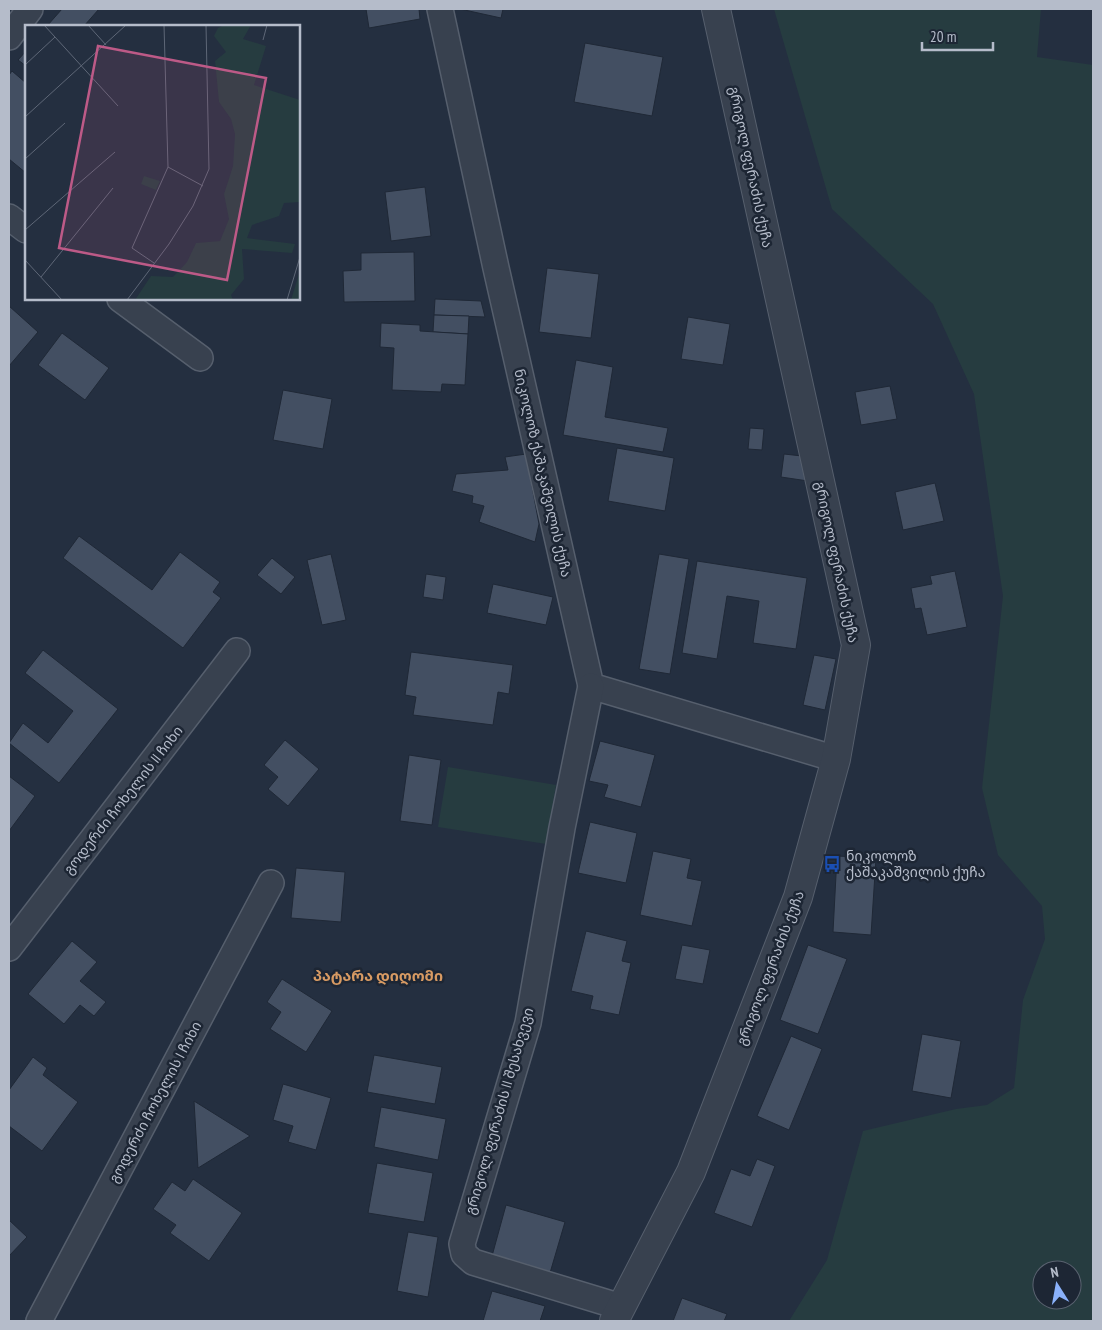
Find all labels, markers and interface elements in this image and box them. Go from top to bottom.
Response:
scale bar [922,20,993,52]
inset map [25,25,300,300]
text: 20 m [930,27,956,46]
street label: გრიგოლ ფერაძის ქუჩა [725,85,777,249]
street label: ნიკოლოზ ქაშაკაშვილის ქუჩა [510,367,576,579]
street label: გრიგოლ ფერაძის ქუჩა [811,480,863,644]
street label: გოდერძი ჩოხელის II ჩიხი [59,722,187,878]
place label: ნიკოლოზ ქაშაკაშვილის ქუჩა [846,847,985,881]
bus stop icon: ნიკოლოზ ქაშაკაშვილის ქუჩა [822,854,842,874]
street label: გრიგოლ ფერაძის ქუჩა [732,888,808,1048]
district label: პატარა დიღომი [313,966,443,985]
street label: გრიგოლ ფერაძის II შესახვევი [461,1005,537,1217]
street label: გოდერძი ჩოხელის I ჩიხი [105,1018,205,1186]
north arrow [1032,1260,1082,1310]
text: N [1049,1263,1060,1282]

